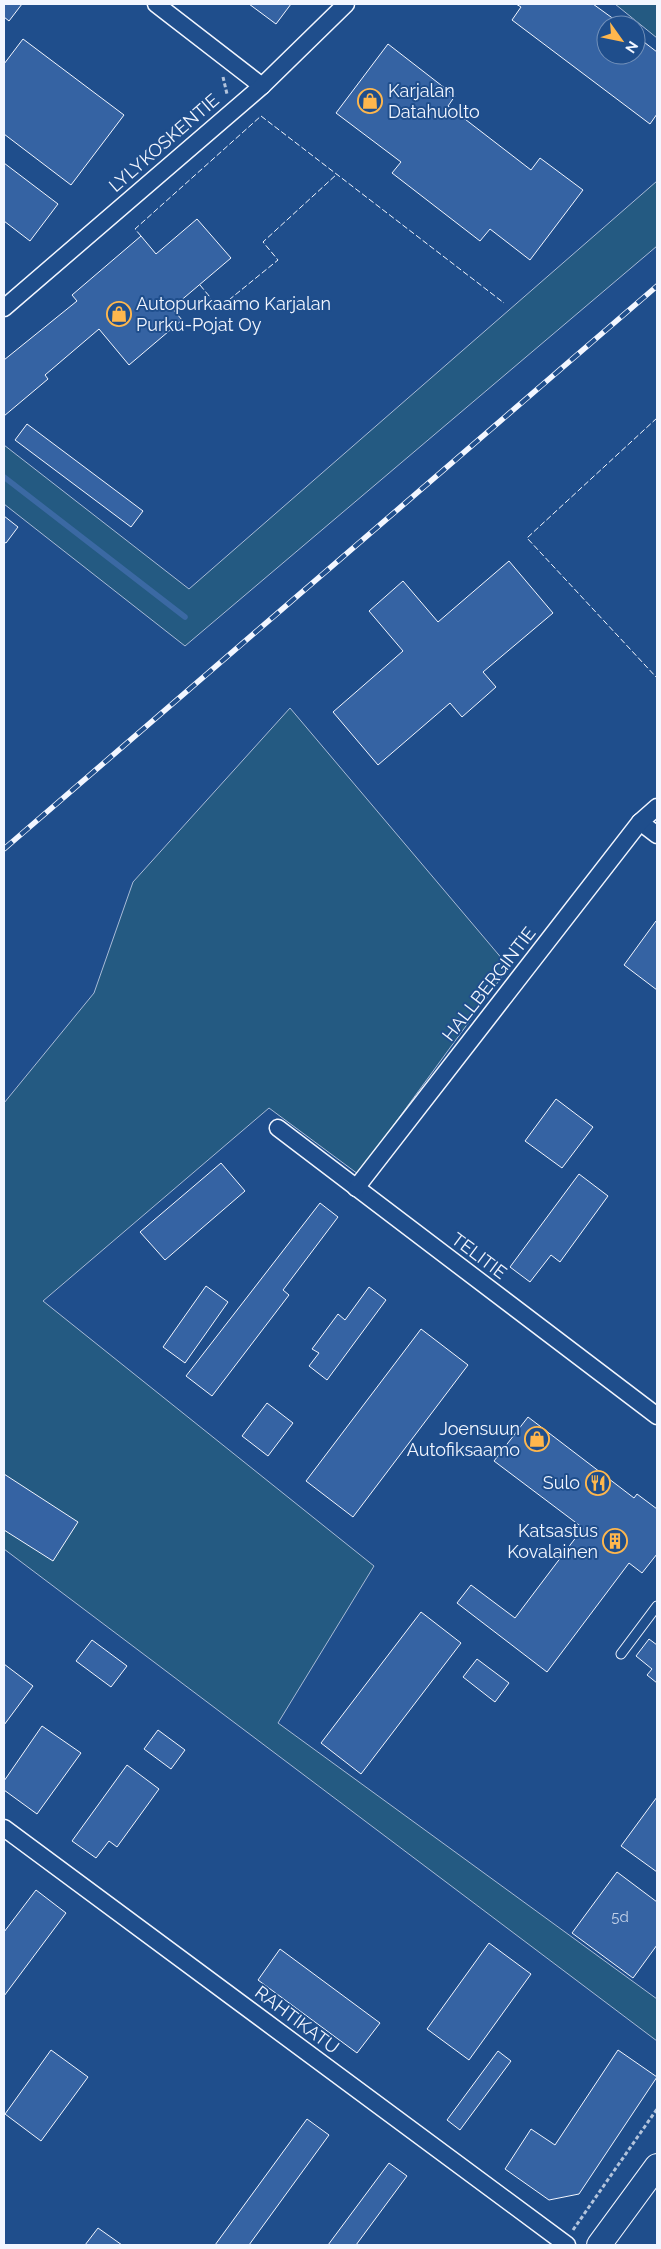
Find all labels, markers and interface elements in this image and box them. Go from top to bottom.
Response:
north arrow [596,15,646,65]
text: N [622,38,642,56]
place label: Karjalan Datahuolto [388,80,480,122]
shop icon: Karjalan Datahuolto [357,88,383,114]
street label: LYLYKOSKENTIE [105,89,223,196]
place label: Autopurkaamo Karjalan Purku-Pojat Oy [136,293,331,335]
shop icon: Autopurkaamo Karjalan Purku-Pojat Oy [106,301,132,327]
street label: HALLBERGINTIE [438,923,540,1045]
street label: TELITIE [448,1228,511,1283]
place label: Joensuun Autofiksaamo [407,1418,520,1460]
shop icon: Joensuun Autofiksaamo [524,1426,550,1452]
restaurant icon: Sulo [585,1470,611,1496]
place label: Sulo [543,1472,580,1493]
place label: Katsastus Kovalainen [507,1520,598,1562]
building icon: Katsastus Kovalainen [602,1528,628,1554]
house number: 5d [611,1908,629,1926]
street label: RAHTIKATU [251,1981,343,2058]

